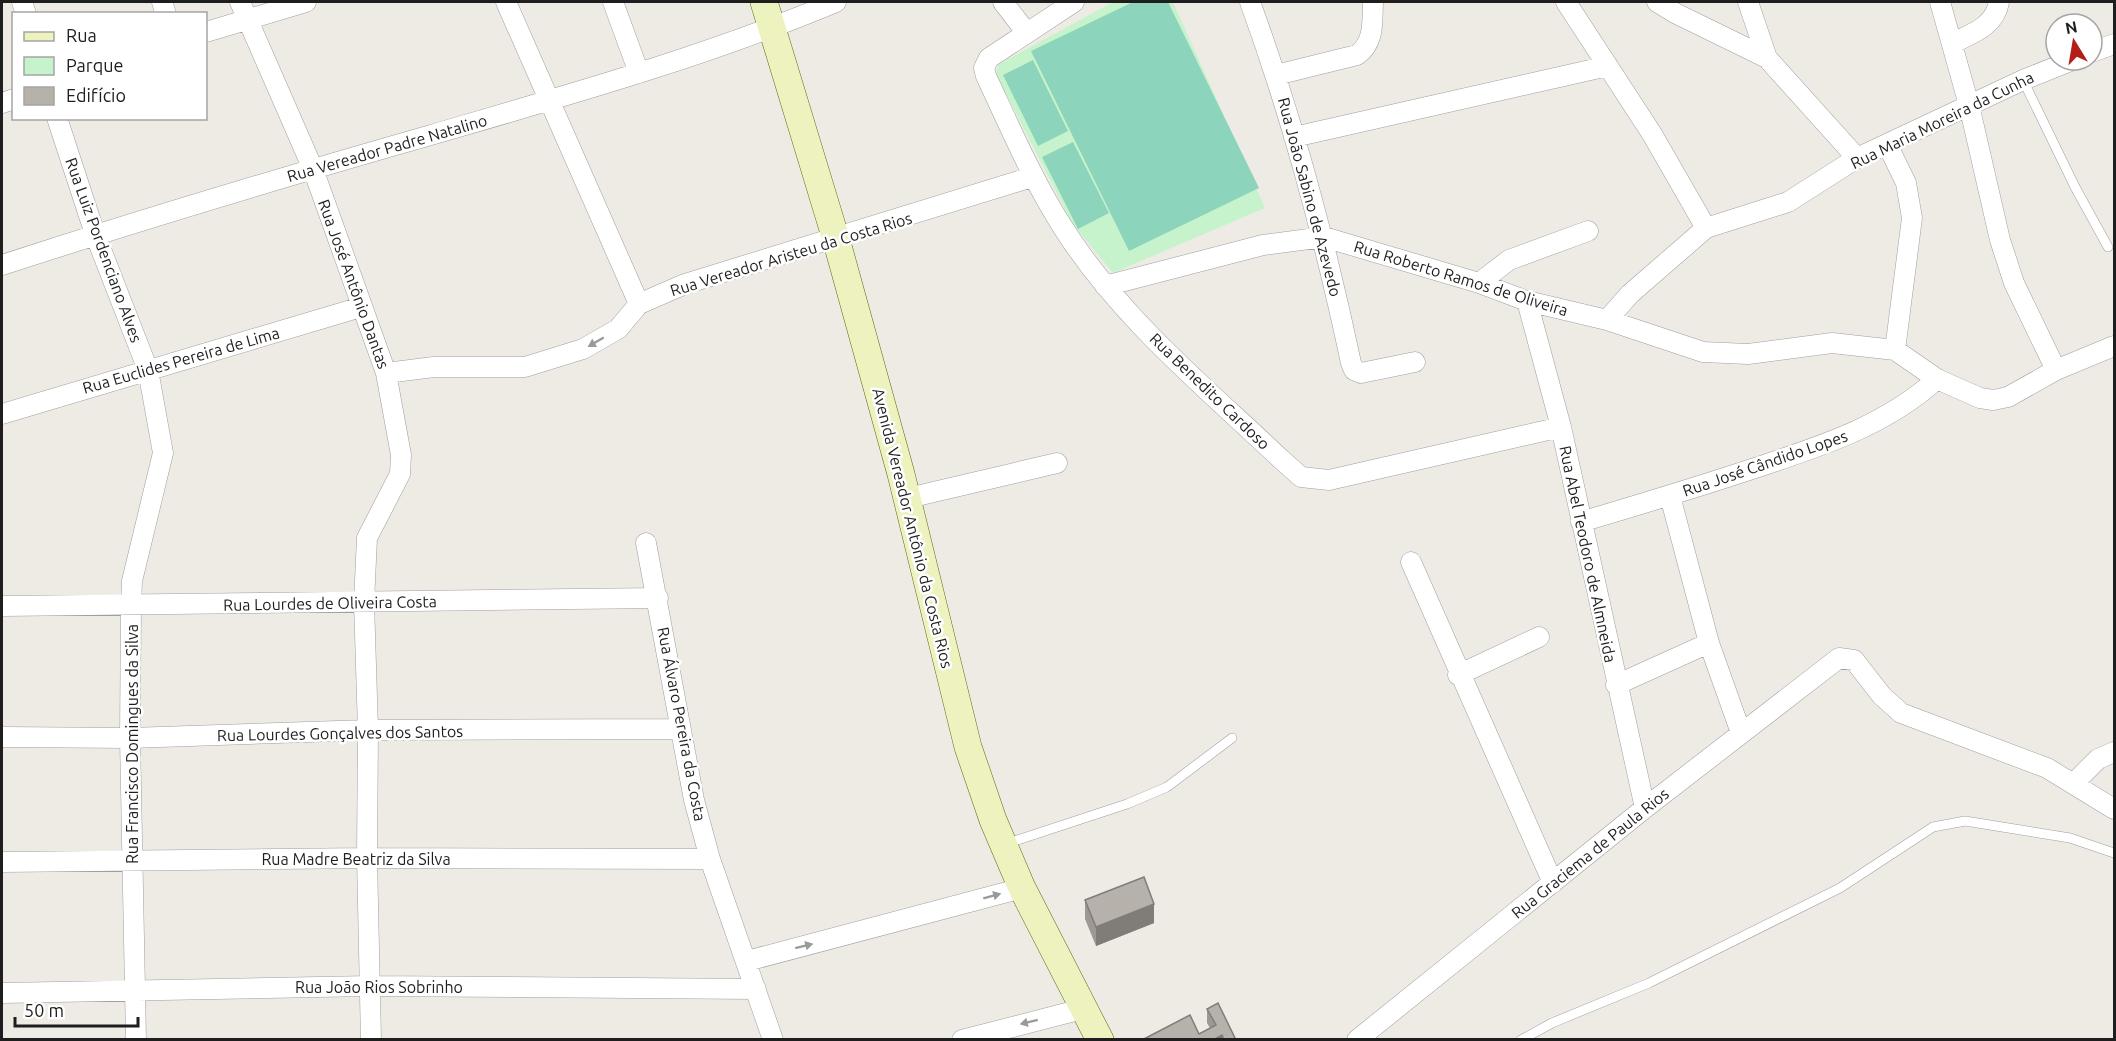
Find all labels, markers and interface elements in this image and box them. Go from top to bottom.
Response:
legend [12,12,207,120]
north arrow [2044,12,2104,72]
text: N [2064,17,2079,37]
text: Rua [66,25,97,45]
text: Parque [66,55,123,75]
street label: Rua Maria Moreira da Cunha [1848,68,2036,172]
text: Edifício [66,85,126,105]
street label: Rua João Sabino de Azevedo [1275,95,1345,299]
street label: Rua Vereador Padre Natalino [285,111,489,185]
street label: Rua Luiz Pordenciano Alves [62,155,146,345]
street label: Rua José Antônio Dantas [315,197,393,371]
street label: Rua Vereador Aristeu da Costa Rios [668,209,914,299]
street label: Rua Roberto Ramos de Oliveira [1352,237,1570,319]
street label: Rua Euclides Pereira de Lima [80,323,282,397]
street label: Rua Benedito Cardoso [1146,329,1274,453]
one-way arrow [588,336,604,347]
street label: Avenida Vereador Antônio da Costa Rios [869,386,957,670]
street label: Rua José Cândido Lopes [1680,426,1850,500]
street label: Rua Abel Teodoro de Almneida [1556,444,1620,664]
street label: Rua Lourdes de Oliveira Costa [223,592,437,614]
street label: Rua Francisco Domingues da Silva [123,624,141,864]
street label: Rua Álvaro Pereira da Costa [654,625,712,823]
street label: Rua Lourdes Gonçalves dos Santos [217,722,463,744]
street label: Rua Graciema de Paula Rios [1508,784,1672,922]
street label: Rua Madre Beatriz da Silva [261,850,451,868]
one-way arrow [983,891,1001,901]
one-way arrow [795,941,813,951]
street label: Rua João Rios Sobrinho [295,978,463,996]
scale bar [15,990,138,1028]
text: 50 m [24,1000,64,1020]
one-way arrow [1020,1018,1038,1028]

